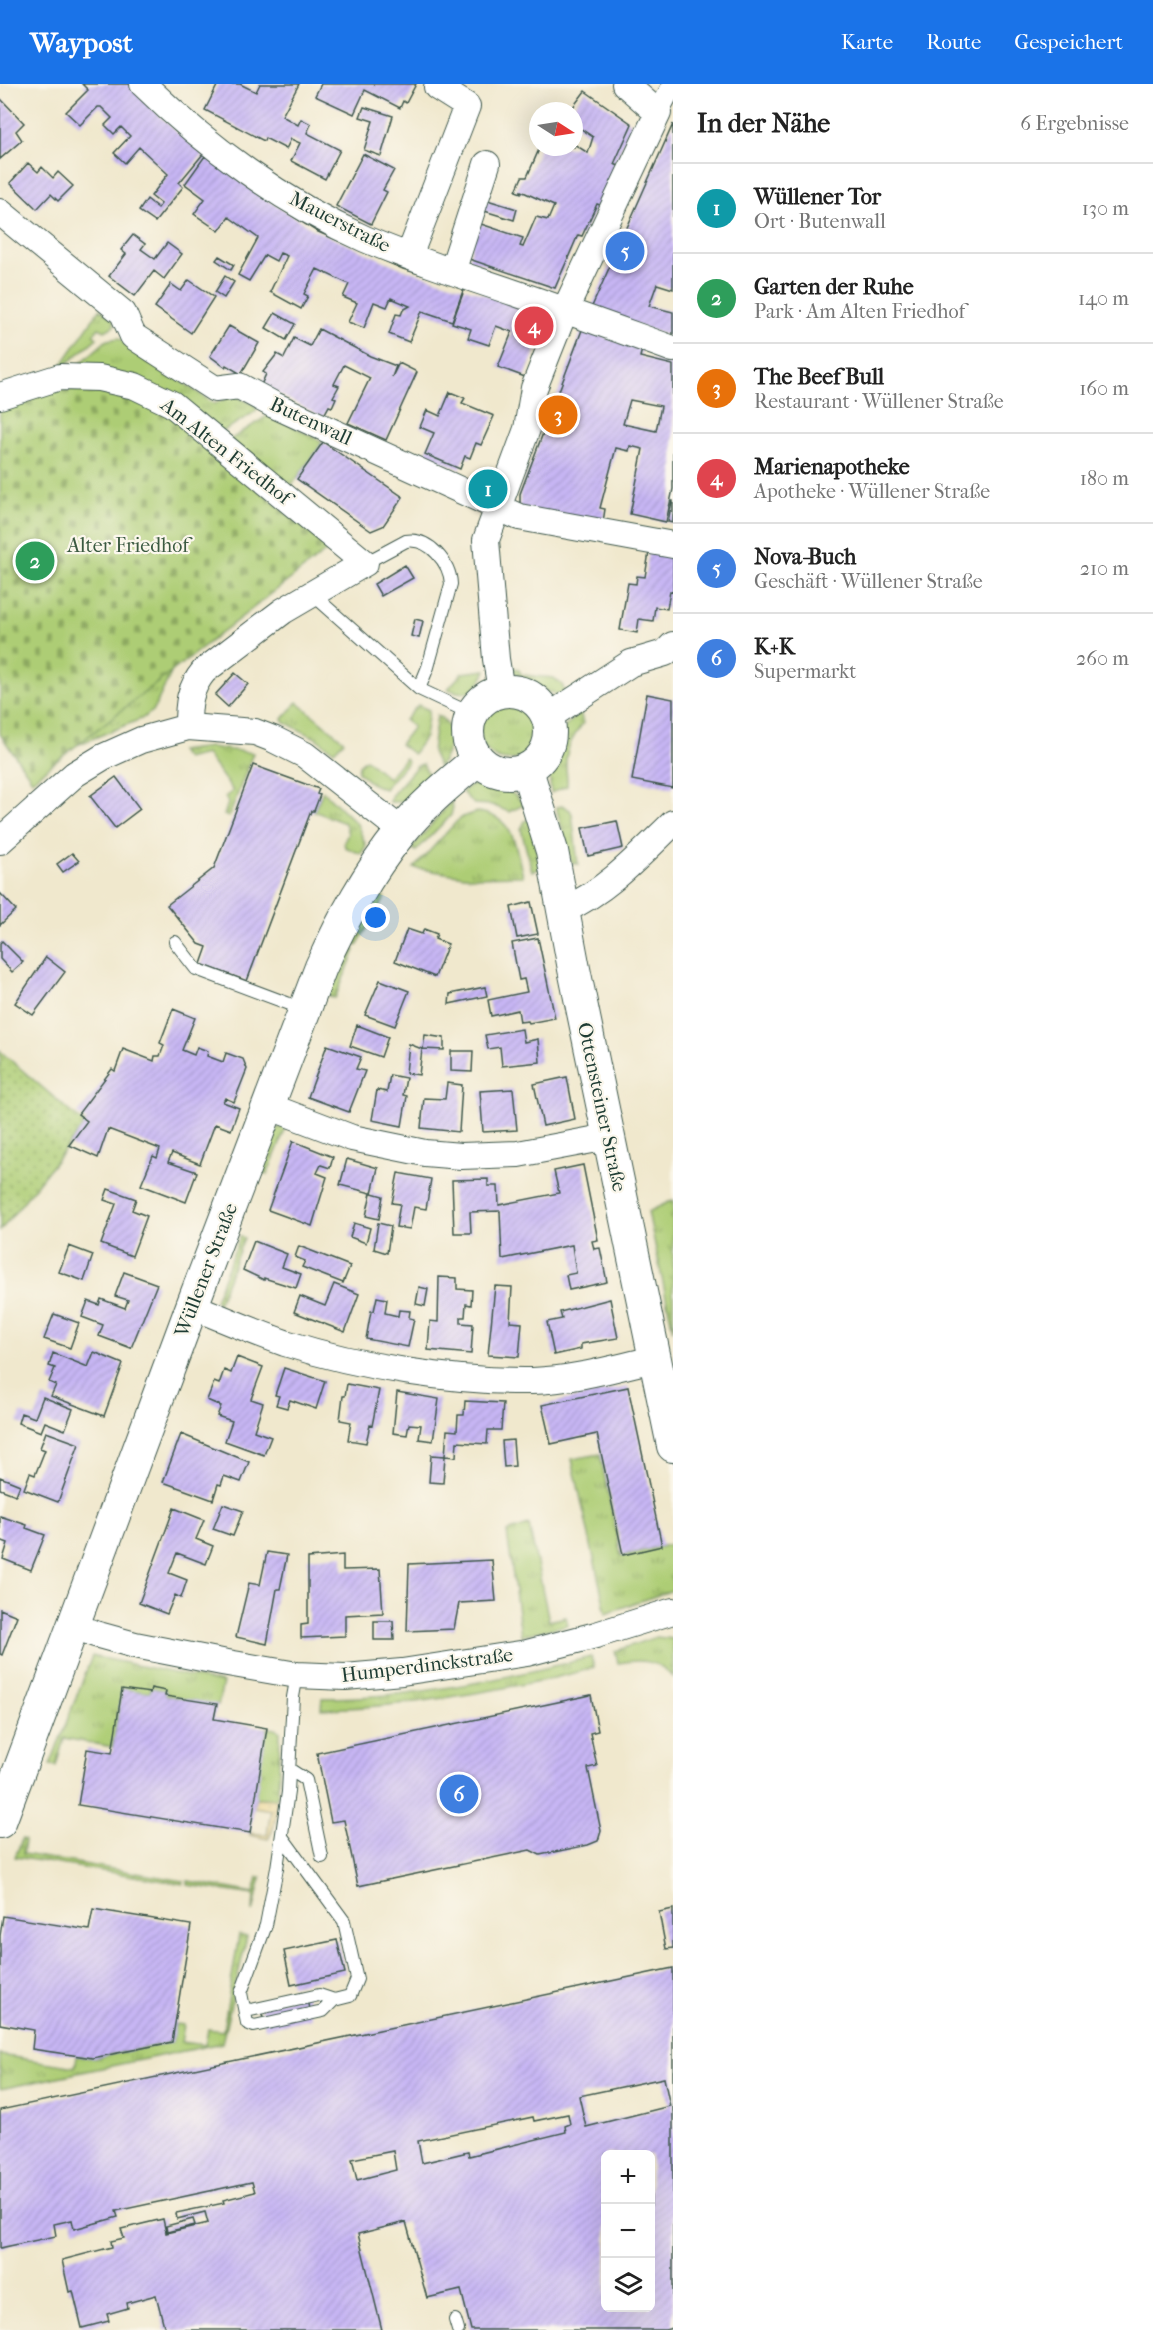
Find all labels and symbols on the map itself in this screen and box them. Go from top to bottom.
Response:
north arrow [529,102,583,156]
street label: Mauerstraße [286,187,394,257]
pin: 5 [606,228,644,274]
pin: 4 [514,304,554,348]
street label: Am Alten Friedhof [156,392,299,512]
street label: Butenwall [266,392,356,450]
pin: 3 [538,392,578,438]
pin: 1 [468,466,508,512]
park label: Alter Friedhof [66,534,193,557]
pin: 2 [15,538,54,584]
your location [361,903,390,932]
street label: Ottensteiner Straße [573,1020,631,1194]
street label: Wüllener Straße [170,1200,242,1341]
street label: Humperdinckstraße [340,1643,514,1687]
pin: 6 [440,1772,478,1816]

